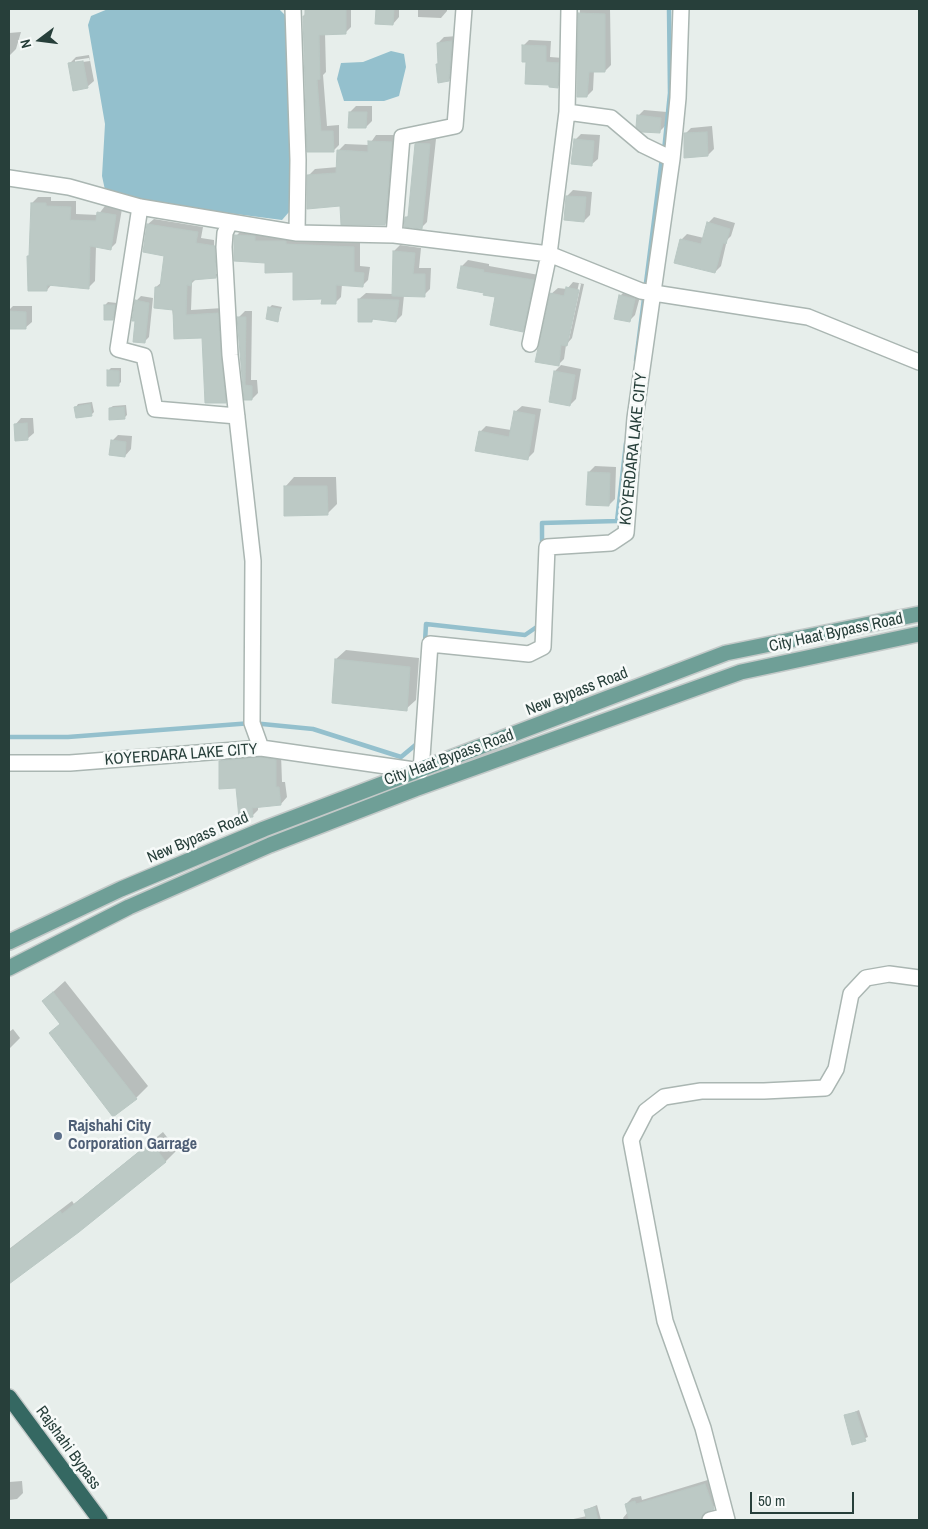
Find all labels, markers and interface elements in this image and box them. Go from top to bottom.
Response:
north arrow [15,15,65,65]
text: N [16,38,35,50]
street label: KOYERDARA LAKE CITY [616,372,652,526]
street label: City Haat Bypass Road [767,609,905,657]
street label: New Bypass Road [523,664,631,720]
street label: City Haat Bypass Road [382,726,516,790]
street label: KOYERDARA LAKE CITY [104,740,258,770]
street label: New Bypass Road [145,808,251,868]
place label: Rajshahi City Corporation Garrage [68,1117,197,1155]
marker: Rajshahi City Corporation Garrage [52,1130,64,1142]
street label: Rajshahi Bypass [31,1403,105,1493]
scale bar [753,1482,857,1514]
text: 50 m [758,1490,785,1511]

